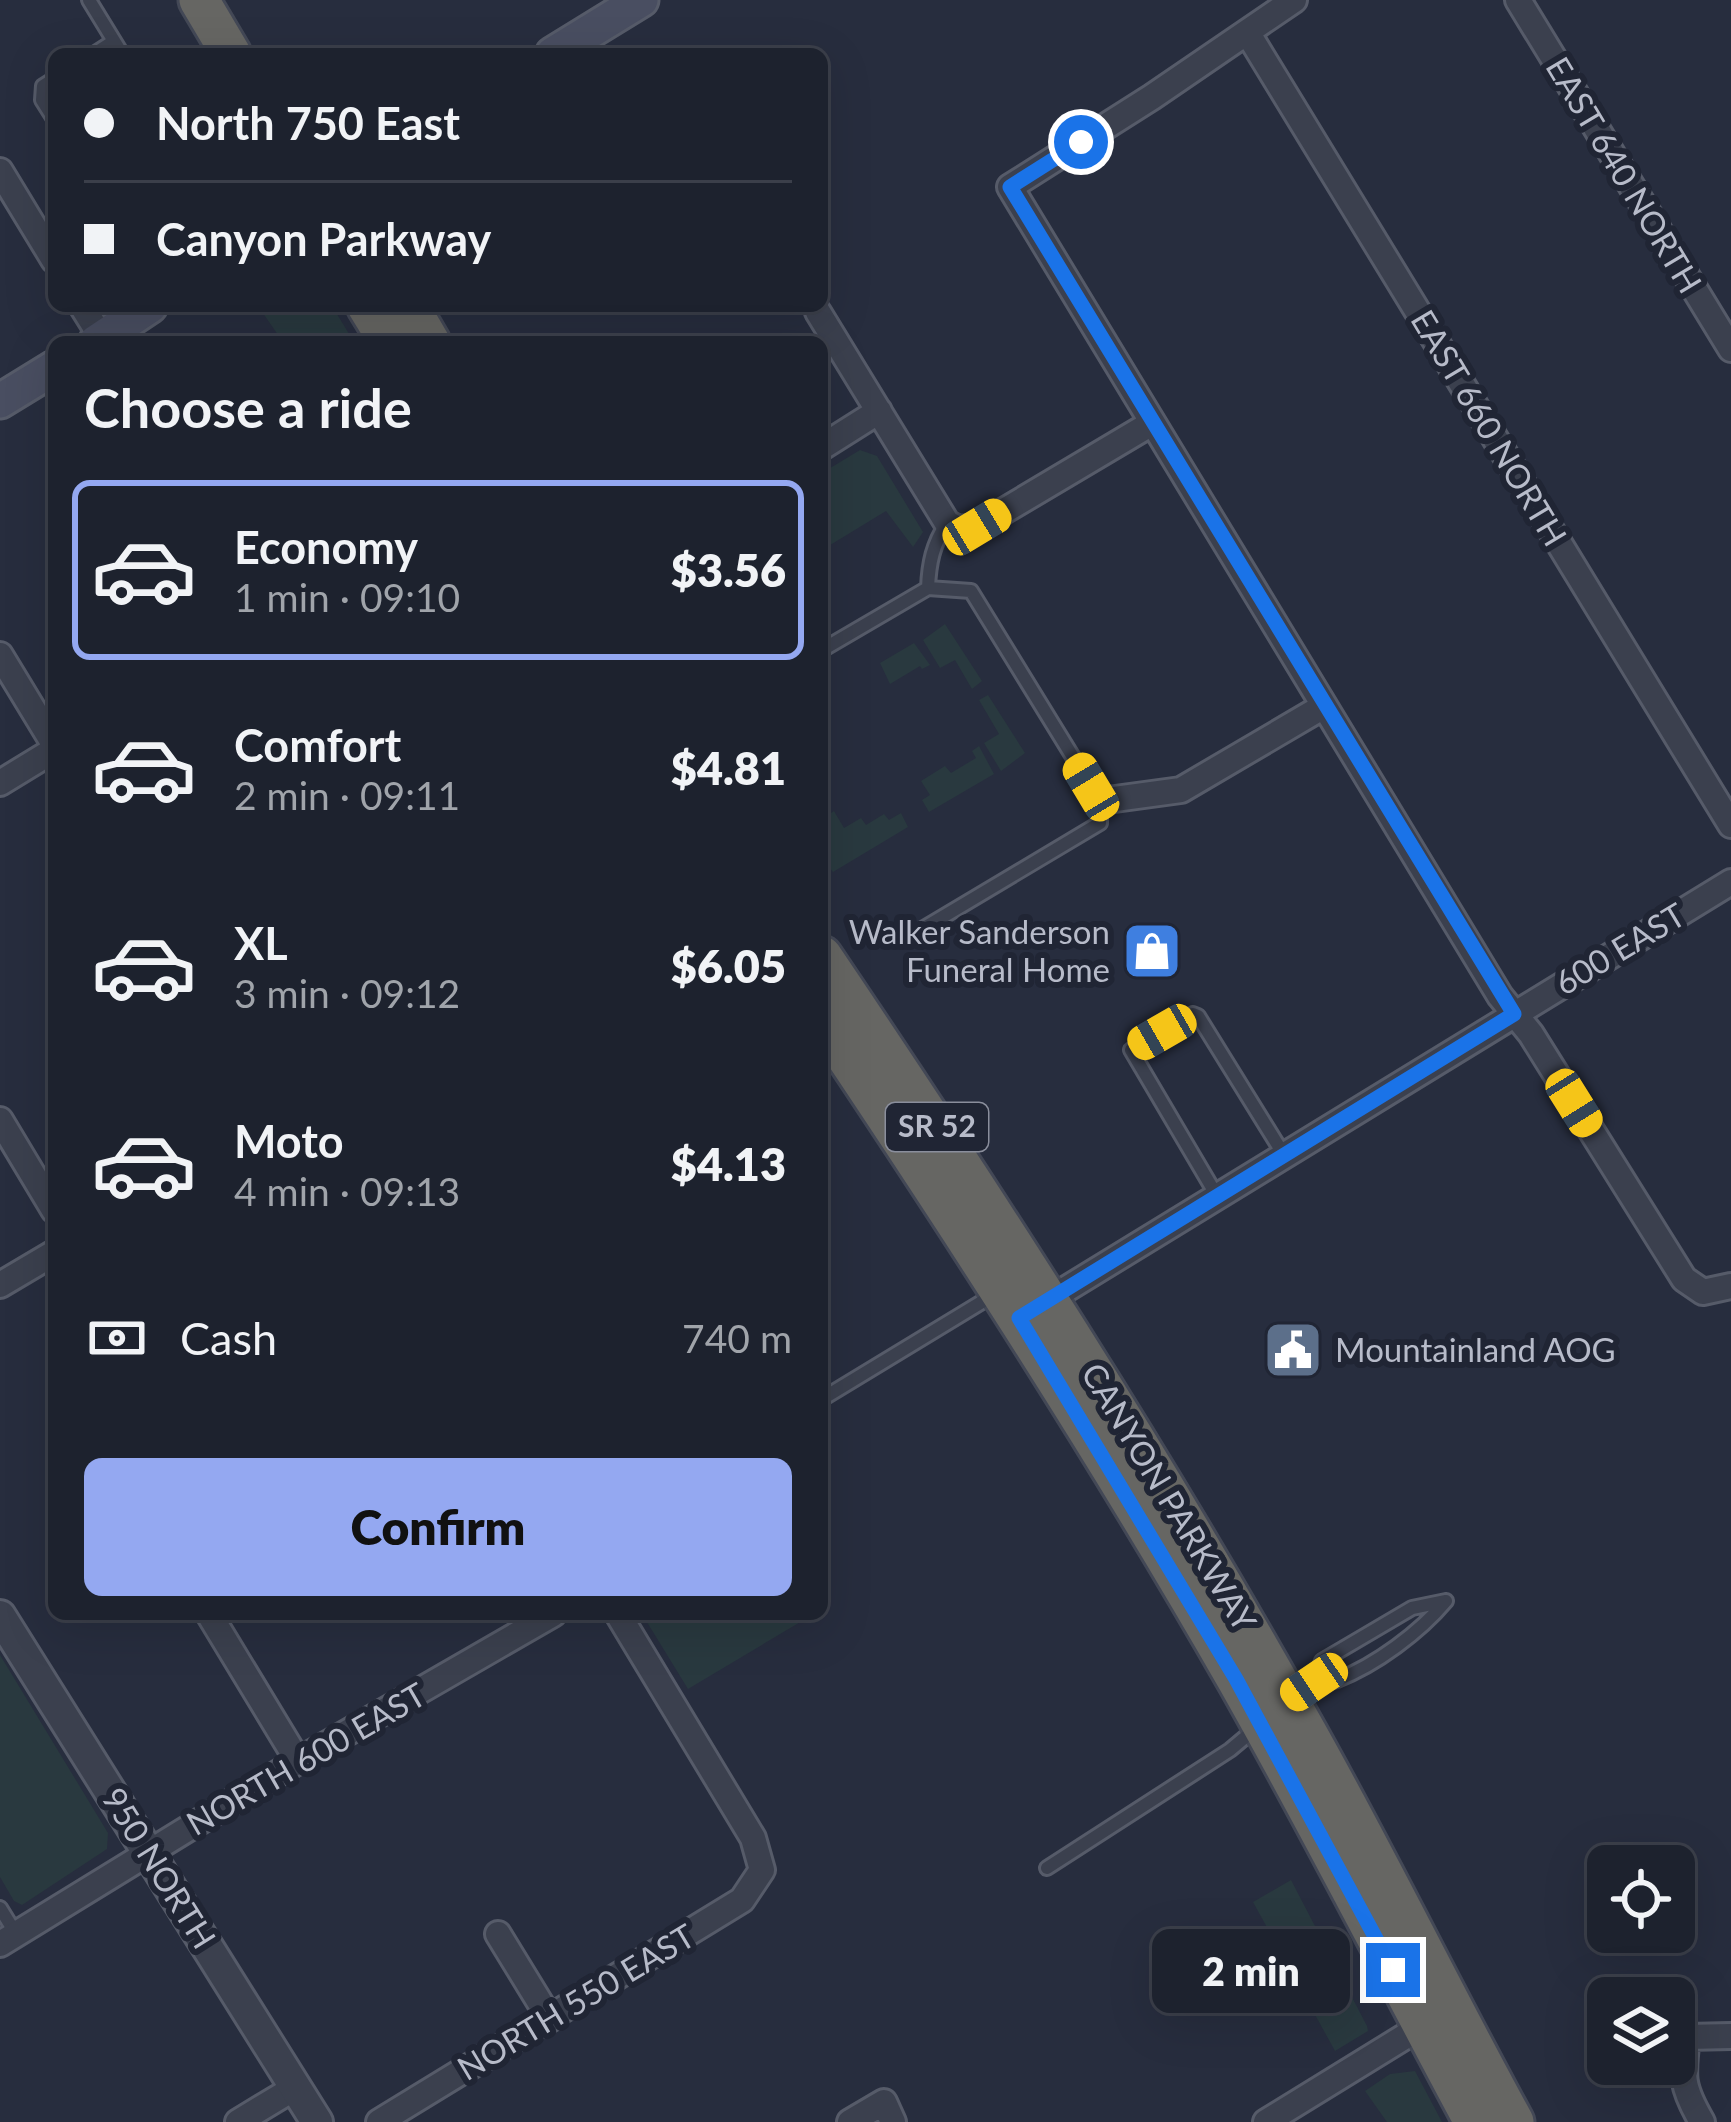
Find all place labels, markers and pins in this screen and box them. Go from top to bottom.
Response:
place label: Walker Sanderson Funeral Home [849,911,1110,989]
shop icon: Walker Sanderson Funeral Home [1121,920,1183,982]
public building icon: Mountainland AOG [1262,1319,1324,1381]
place label: Mountainland AOG [1335,1329,1616,1369]

